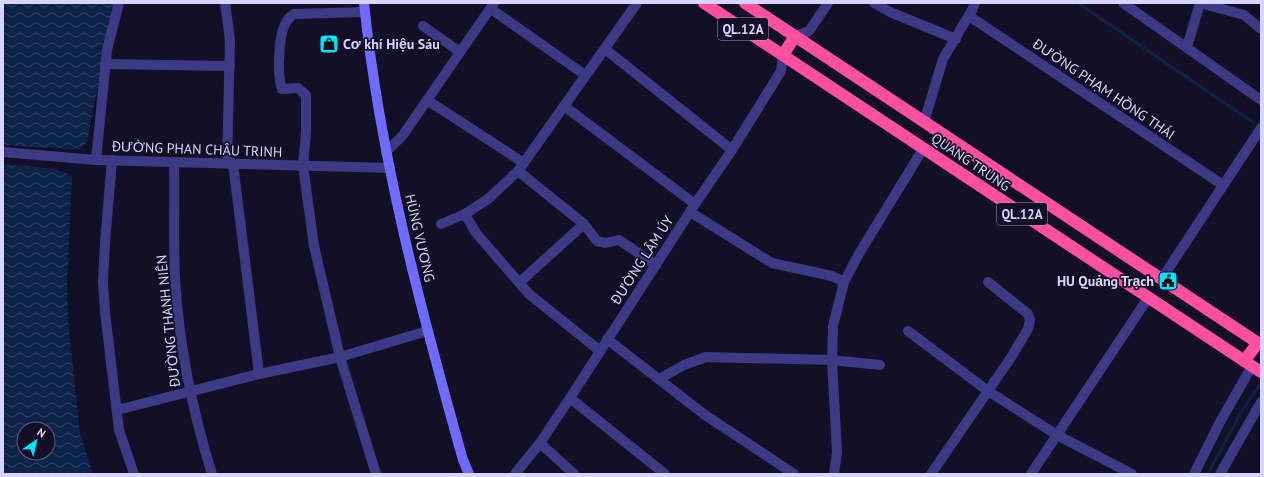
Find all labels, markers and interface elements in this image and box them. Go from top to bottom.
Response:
road number: QL.12A [718,18,768,40]
shop icon: Cơ khí Hiệu Sáu [318,33,340,55]
street label: ĐƯỜNG PHẠM HỒNG THÁI [1029,34,1178,143]
place label: Cơ khí Hiệu Sáu [343,35,440,53]
street label: QUANG TRUNG [928,129,1014,195]
street label: ĐƯỜNG PHAN CHÂU TRINH [110,137,283,161]
street label: HÙNG VƯƠNG [401,192,439,284]
road number: QL.12A [997,203,1047,225]
street label: ĐƯỜNG LÂM ÚY [606,212,677,309]
street label: ĐƯỜNG THANH NIÊN [152,254,184,389]
public building icon: HU Quảng Trạch [1157,270,1179,292]
place label: HU Quảng Trạch [1057,272,1154,290]
north arrow [16,421,56,461]
text: N [35,425,49,441]

